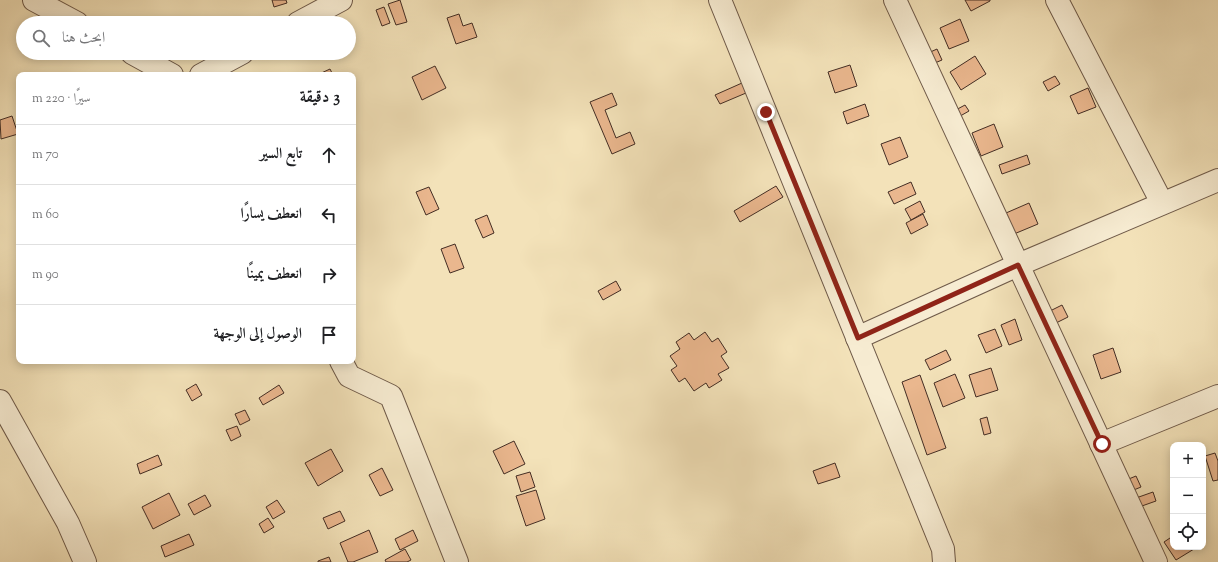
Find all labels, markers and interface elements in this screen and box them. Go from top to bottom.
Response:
search box [16,16,356,60]
icon: search [30,27,52,49]
text: ابحث هنا [62,28,105,49]
text: 3 دقيقة [300,86,340,110]
text: سيرًا · 220 m [32,90,91,108]
route end [757,103,775,121]
text: تابع السير [260,144,302,165]
icon: ahead [318,144,340,166]
text: 70 m [32,146,59,164]
text: انعطف يسارًا [241,204,302,225]
icon: left [318,204,340,226]
text: 60 m [32,206,59,224]
text: انعطف يمينًا [247,264,302,285]
icon: right [318,264,340,286]
text: 90 m [32,266,59,284]
text: الوصول إلى الوجهة [213,324,302,345]
icon: arrive [318,324,340,346]
route start [1093,435,1111,453]
map controls [1170,442,1206,550]
button: + [1170,442,1206,478]
button: − [1170,478,1206,514]
button: locate [1170,514,1206,550]

